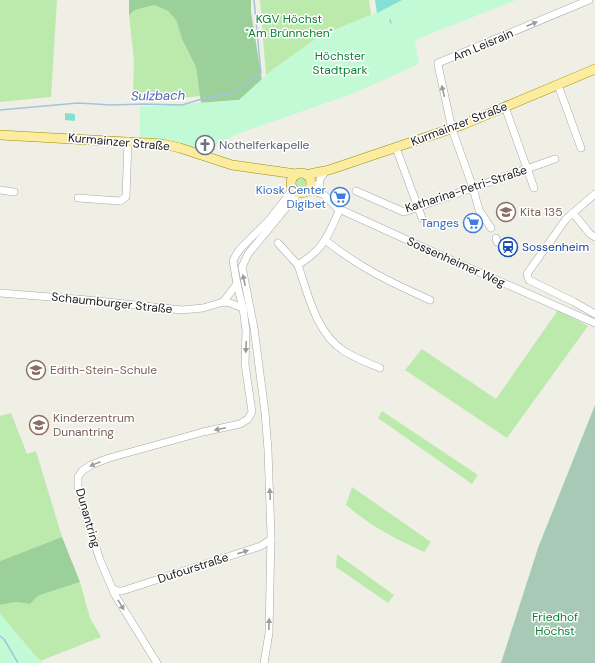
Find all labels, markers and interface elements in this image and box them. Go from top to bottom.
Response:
park label: KGV Höchst "Am Brünnchen" [245,11,333,41]
one-way arrow [527,21,538,27]
street label: Am Leisrain [450,25,516,65]
park label: Höchster Stadtpark [313,48,367,78]
one-way arrow [440,85,446,97]
water label: Sulzbach [131,87,185,104]
street label: Kurmainzer Straße [408,98,510,150]
street label: Kurmainzer Straße [67,130,171,154]
church icon: Nothelferkapelle [194,134,216,156]
place label: Nothelferkapelle [219,137,310,153]
street label: Katharina-Petri-Straße [403,162,529,216]
place label: Kiosk Center Digibet [256,182,327,212]
supermarket icon: Kiosk Center Digibet [329,186,351,208]
school or university icon: Kita 135 [495,201,517,223]
place label: Kita 135 [520,204,562,220]
supermarket icon: Tanges [462,212,484,234]
place label: Tanges [420,215,459,231]
street label: Sossenheimer Weg [404,233,508,291]
station icon: Sossenheim [497,236,519,258]
place label: Sossenheim [522,239,589,255]
one-way arrow [241,274,247,286]
street label: Schaumburger Straße [51,289,173,317]
one-way arrow [242,341,249,353]
school or university icon: Edith-Stein-Schule [25,359,47,381]
place label: Edith-Stein-Schule [50,362,157,378]
place label: Kinderzentrum Dunantring [53,410,134,440]
school or university icon: Kinderzentrum Dunantring [28,414,50,436]
one-way arrow [213,426,226,432]
one-way arrow [88,461,100,467]
street label: Dunantring [72,486,104,550]
one-way arrow [267,487,273,500]
street label: Dufourstraße [156,549,231,587]
one-way arrow [238,549,250,555]
one-way arrow [118,599,125,611]
park label: Friedhof Höchst [532,609,578,639]
one-way arrow [266,617,272,630]

